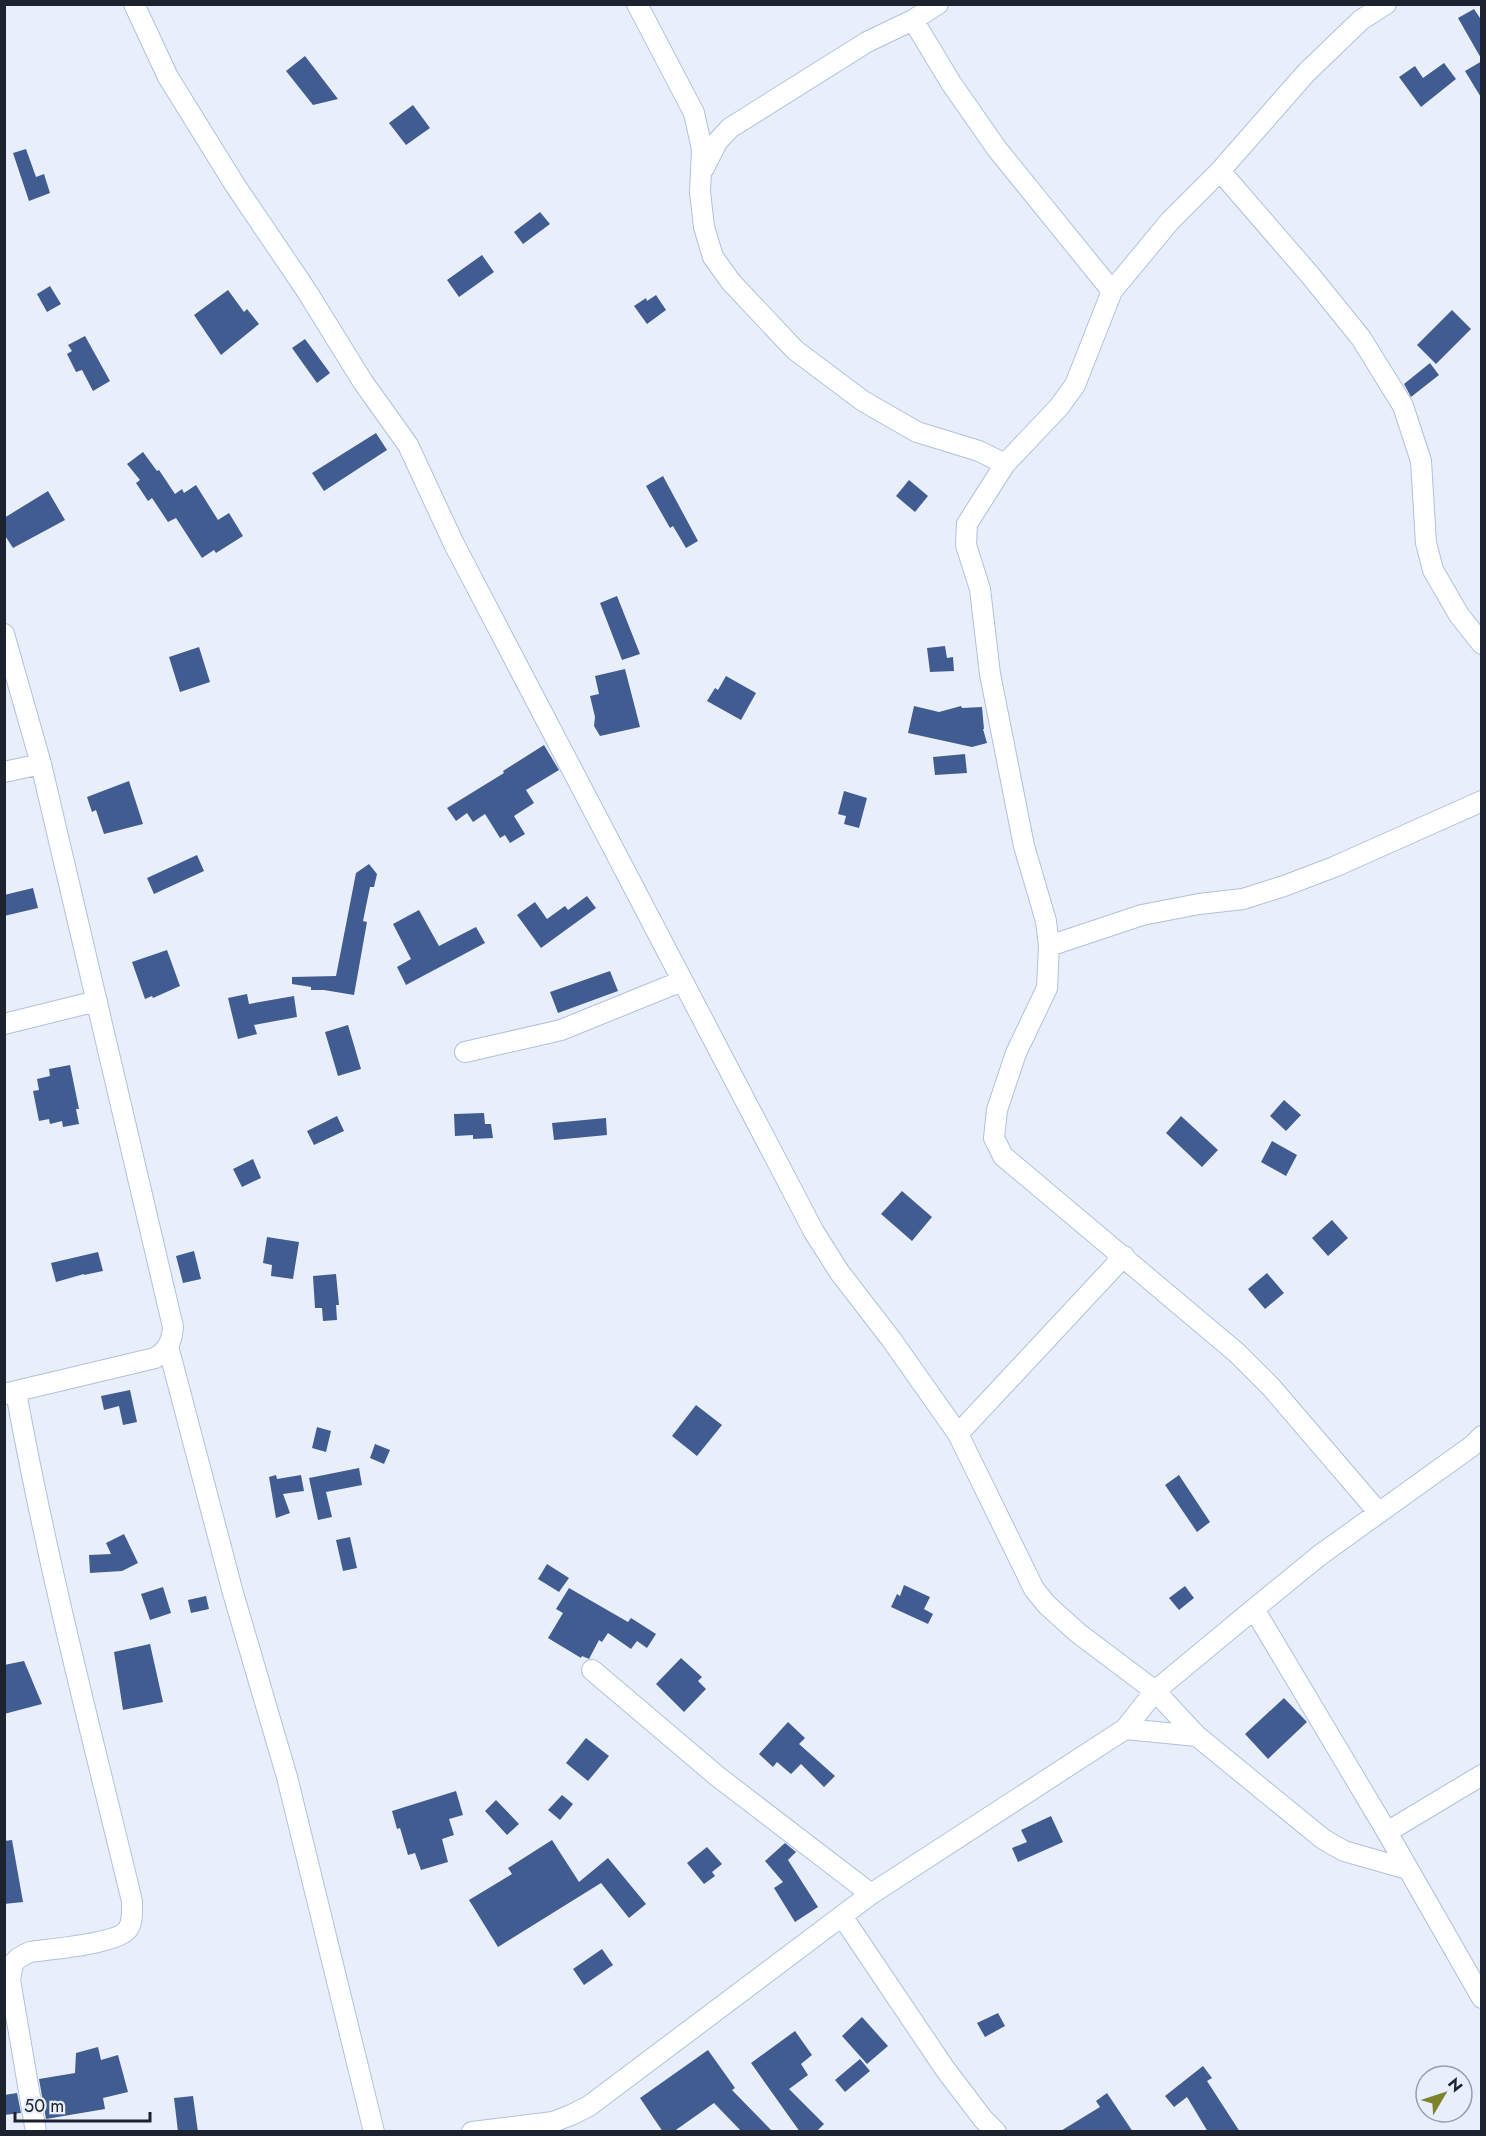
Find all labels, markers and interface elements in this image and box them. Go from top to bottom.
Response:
north arrow [1414,2064,1474,2124]
text: N [1442,2073,1468,2097]
scale bar [15,2085,150,2123]
text: 50 m [24,2093,64,2119]

